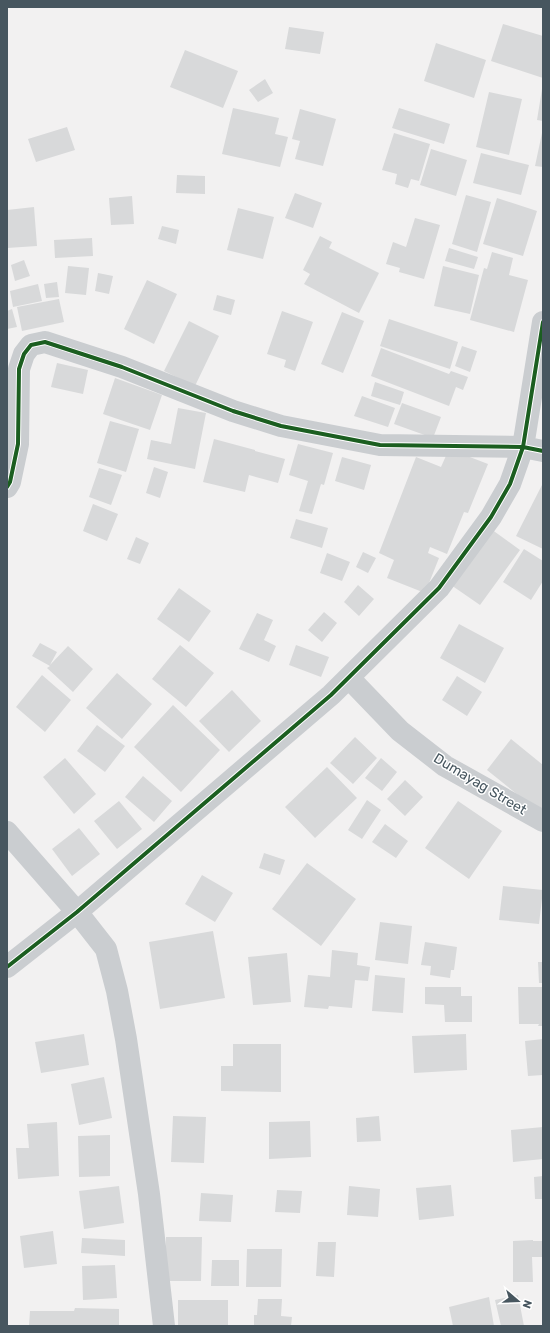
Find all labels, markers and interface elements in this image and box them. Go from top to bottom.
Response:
street label: Dumayag Street [430,750,530,819]
north arrow [498,1281,538,1321]
text: N [520,1298,534,1310]

